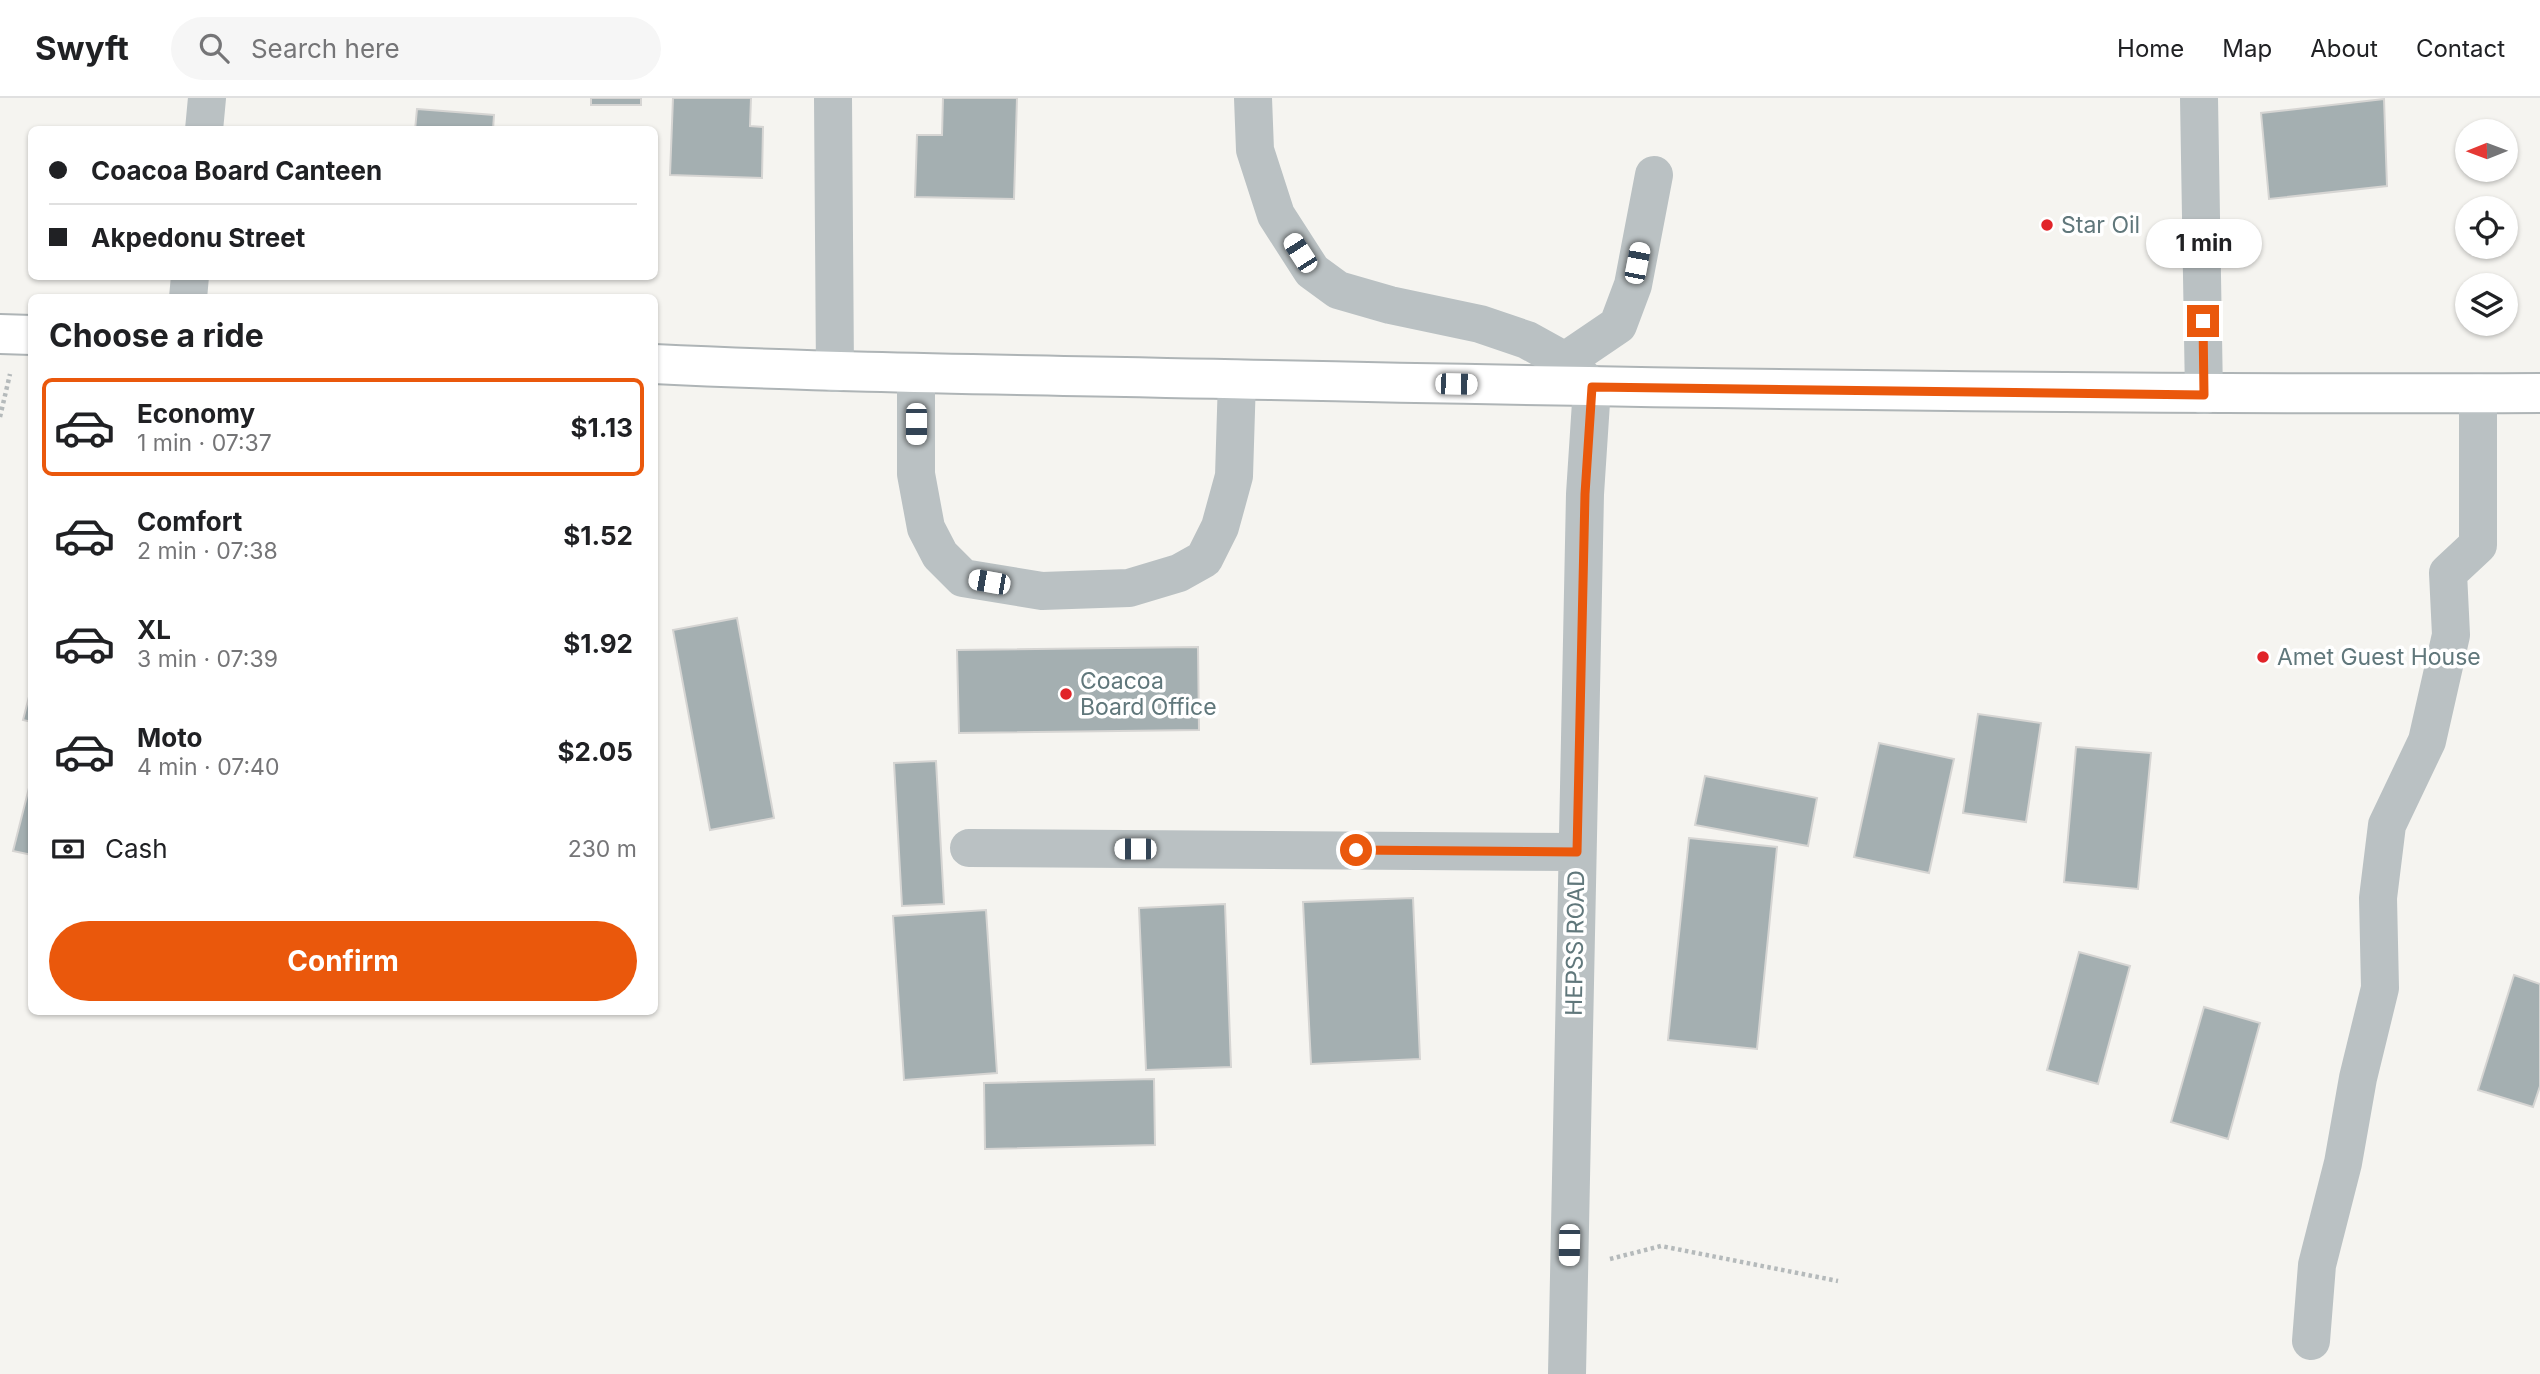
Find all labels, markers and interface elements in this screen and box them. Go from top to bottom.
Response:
search box [171,17,661,80]
text: Swyft [35,28,129,68]
icon: search [195,29,233,67]
text: Search here [251,33,400,64]
text: Home [2117,34,2184,63]
text: Map [2222,34,2272,63]
text: About [2310,34,2378,63]
text: Contact [2416,34,2505,63]
north arrow [2455,119,2518,182]
map controls [2455,119,2518,336]
text: Coacoa Board Canteen [91,155,382,186]
button: locate [2455,196,2518,259]
place label: Star Oil [2061,211,2140,239]
marker: Star Oil [2039,217,2055,233]
callout: 1 min [2145,220,2261,268]
text: Akpedonu Street [91,222,305,253]
text: 1 min [2176,229,2232,257]
car [1280,230,1321,276]
car [1623,240,1652,286]
button: layers [2455,273,2518,336]
route end [2187,305,2219,337]
text: Choose a ride [49,316,264,355]
car [1435,373,1478,395]
icon: car [53,396,116,459]
text: Economy [137,398,255,429]
car [906,403,927,445]
text: $1.13 [570,412,633,443]
text: 1 min · 07:37 [137,429,272,457]
icon: car [53,504,116,567]
text: Comfort [137,506,242,537]
text: $1.52 [563,520,633,551]
text: 2 min · 07:38 [137,537,278,565]
car [967,568,1012,596]
icon: car [53,612,116,675]
text: XL [137,614,171,645]
text: $1.92 [563,628,633,659]
place label: Amet Guest House [2277,643,2481,671]
text: 3 min · 07:39 [137,645,278,673]
marker: Amet Guest House [2255,649,2271,665]
place label: Coacoa Board Office [1080,667,1217,721]
marker: Coacoa Board Office [1058,686,1074,702]
icon: car [53,720,116,783]
text: Moto [137,722,202,753]
text: $2.05 [558,736,633,767]
text: 4 min · 07:40 [137,753,280,781]
icon: cash [49,830,87,868]
text: Cash [105,833,168,864]
route start [1340,834,1372,866]
text: 230 m [568,835,637,863]
car [1115,839,1157,860]
street label: HEPSS ROAD [1560,870,1590,1016]
button: Confirm [49,921,637,1001]
car [1559,1224,1580,1266]

